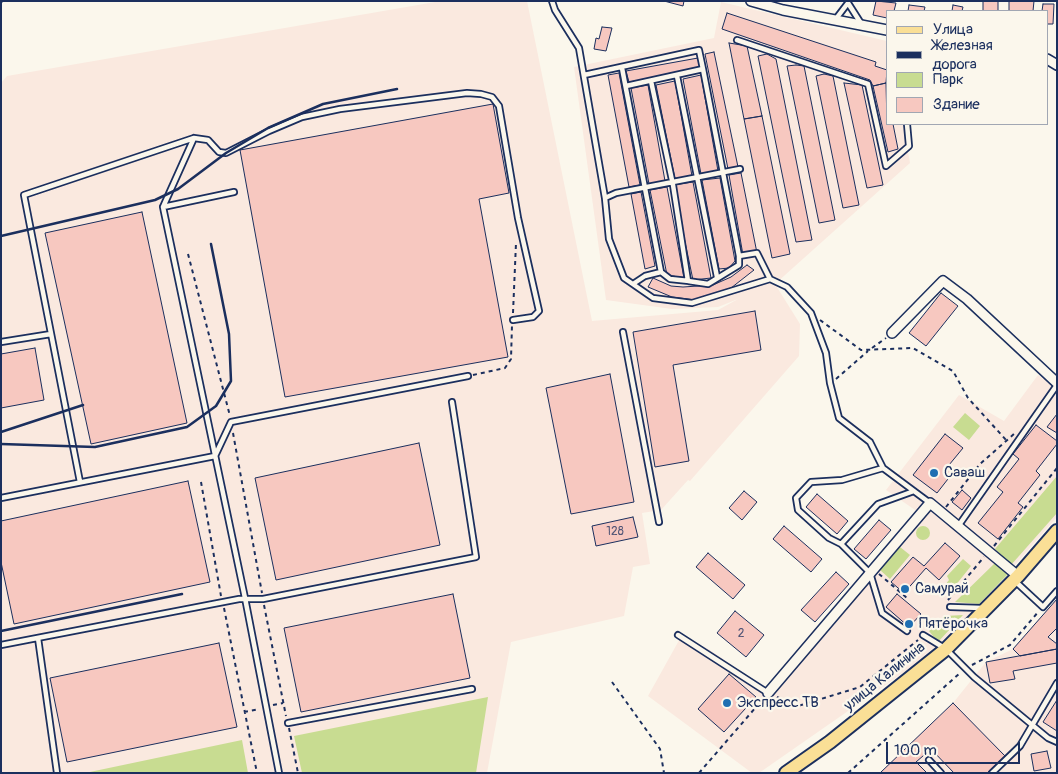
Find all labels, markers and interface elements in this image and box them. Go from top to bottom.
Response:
legend [886,10,1048,125]
text: Улица [933,20,973,39]
text: Железная дорога [932,36,993,74]
text: Парк [933,70,964,89]
text: Здание [933,95,980,114]
place label: Саваш [944,464,985,482]
marker: Саваш [928,467,940,479]
house number: 128 [606,525,624,539]
place label: Самурай [915,580,969,598]
marker: Самурай [899,583,911,595]
place label: Пятёрочка [919,615,988,633]
marker: Пятёрочка [903,618,915,630]
house number: 2 [738,627,744,641]
street label: улица Калинина [841,639,929,715]
place label: Экспресс ТВ [737,694,819,712]
marker: Экспресс ТВ [721,697,733,709]
scale bar [888,732,1022,764]
text: 100 m [894,741,937,760]

